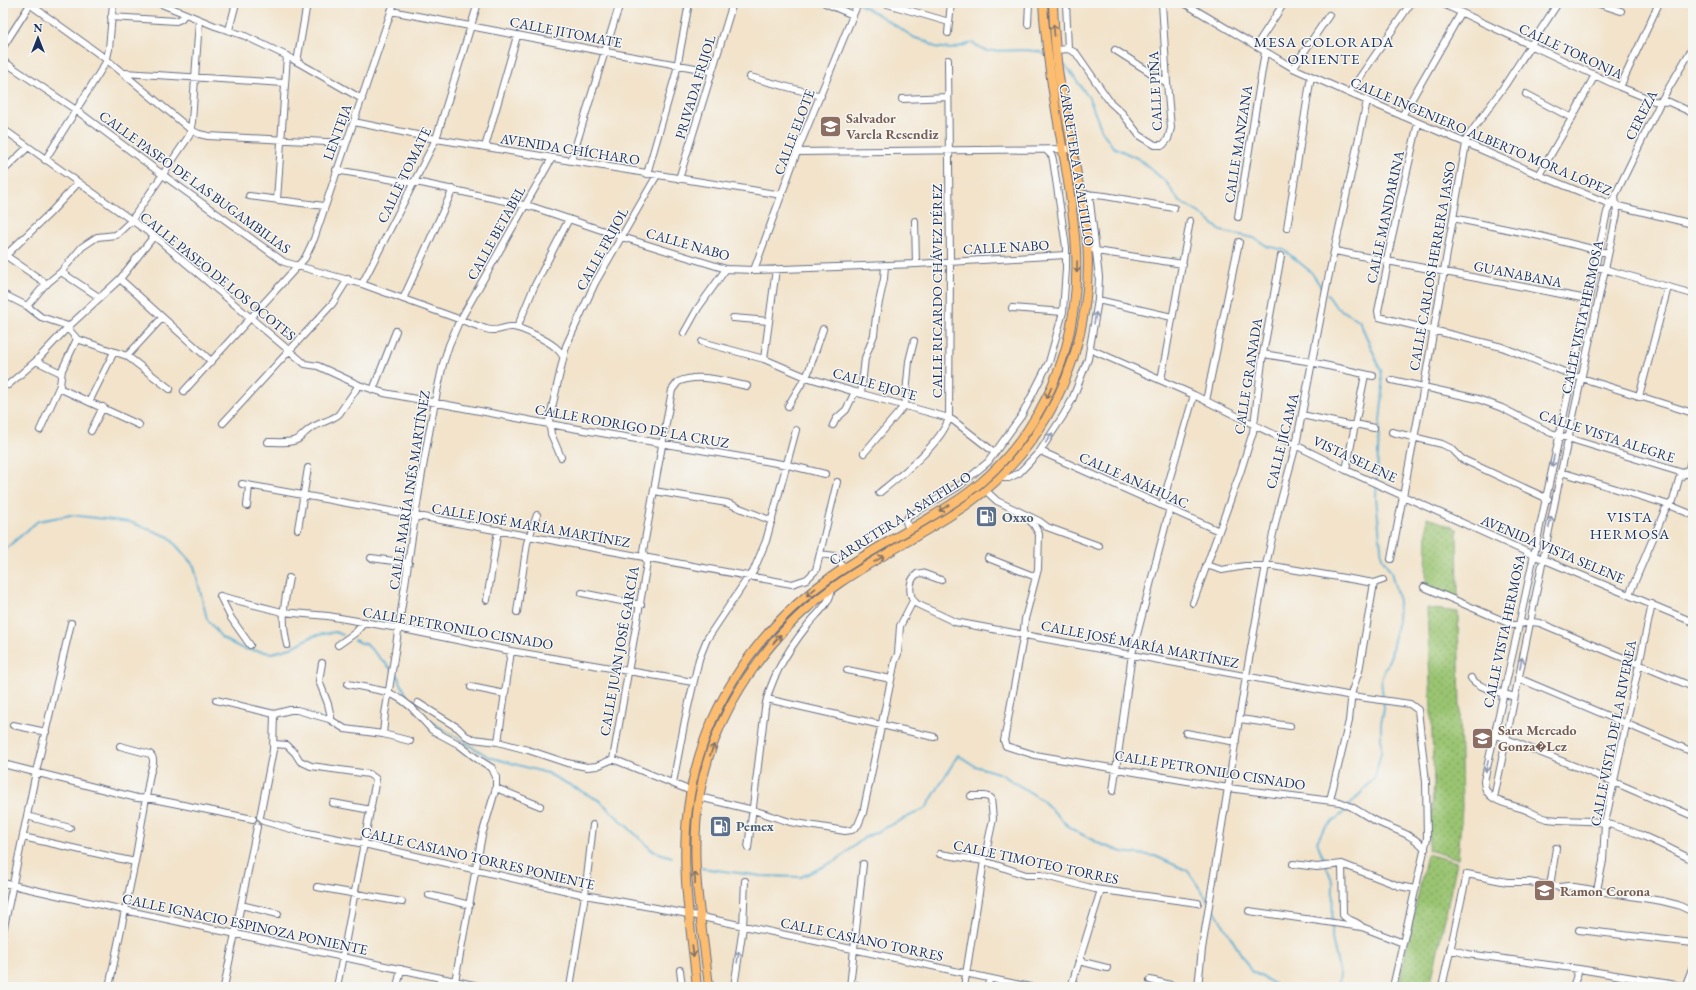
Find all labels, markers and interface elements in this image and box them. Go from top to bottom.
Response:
street label: CALLE JITOMATE [508,12,624,52]
north arrow [18,18,58,58]
street label: CALLE TORONJA [1516,19,1626,83]
text: N [34,21,43,35]
one-way arrow [1051,24,1058,37]
street label: PRIVADA FRIJOL [671,32,720,141]
district label: MESA COLORADA ORIENTE [1254,32,1394,68]
street label: CALLE PIÑA [1144,50,1166,131]
street label: CALLE INGENIERO ALBERTO MORA LÓPEZ [1348,73,1615,200]
street label: CARRETERA A SALTILLO [1055,83,1099,248]
street label: CALLE MANZANA [1220,84,1256,204]
street label: CALLE ELOTE [769,86,819,177]
street label: CEREZA [1621,87,1661,143]
street label: LENTEJA [318,101,356,163]
street label: CALLE PASEO DE LAS BUGAMBILIAS [96,106,294,258]
place label: Salvador Varela Resendiz [846,109,939,143]
school or university icon: Salvador Varela Resendiz [817,113,843,139]
street label: CALLE TOMATE [373,124,435,226]
street label: AVENIDA CHÍCHARO [498,129,641,169]
street label: CALLE MANDARINA [1362,149,1408,285]
street label: CALLE CARLOS HERRERA JASSO [1405,159,1459,372]
street label: CALLE BETABEL [463,182,530,283]
street label: CALLE RICARDO CHÁVEZ PÉREZ [928,183,946,398]
street label: CALLE FRIJOL [572,204,633,294]
street label: CALLE PASEO DE LOS OCOTES [137,208,299,344]
street label: CALLE NABO [644,223,732,265]
street label: CALLE NABO [962,236,1050,258]
street label: CALLE VISTA HERMOSA [1557,238,1607,396]
street label: GUANABANA [1472,257,1564,291]
one-way arrow [1073,260,1081,273]
one-way arrow [1091,312,1099,325]
street label: CALLE GRANADA [1230,316,1266,436]
street label: CALLE EJOTE [831,363,919,405]
one-way arrow [1045,387,1052,399]
street label: CALLE MARÍA INÉS MARTÍNEZ [384,388,434,591]
street label: CALLE JÍCAMA [1261,391,1303,491]
street label: CALLE RODRIGO DE LA CRUZ [533,400,731,452]
street label: CALLE VISTA ALEGRE [1537,406,1677,467]
street label: VISTA SELENE [1310,432,1400,486]
one-way arrow [1045,433,1053,444]
street label: CALLE ANÁHUAC [1076,448,1192,512]
one-way arrow [1549,454,1557,467]
street label: CARRETERA A SALTILLO [826,467,975,569]
street label: CALLE JOSÉ MARÍA MARTÍNEZ [430,499,632,551]
fuel station icon: Oxxo [973,504,999,530]
one-way arrow [938,505,950,513]
district label: VISTA HERMOSA [1590,507,1670,543]
place label: Oxxo [1002,508,1033,526]
street label: AVENIDA VISTA SELENE [1478,510,1628,587]
one-way arrow [1547,516,1555,529]
street label: CALLE VISTA HERMOSA [1479,552,1529,710]
one-way arrow [873,555,884,563]
street label: CALLE JUAN JOSÉ GARCÍA [595,564,643,737]
one-way arrow [805,588,816,596]
street label: CALLE PETRONILO CISNADO [361,602,555,654]
street label: CALLE JOSÉ MARÍA MARTÍNEZ [1039,616,1241,672]
one-way arrow [773,633,782,644]
street label: CALLE VISTA DE LA RIVEREA [1586,638,1640,828]
one-way arrow [1517,657,1525,670]
place label: Sara Mercado Gonza�Lez [1498,721,1577,755]
school or university icon: Sara Mercado Gonza�Lez [1470,725,1496,751]
one-way arrow [708,744,716,756]
street label: CALLE PETRONILO CISNADO [1113,746,1307,794]
one-way arrow [1483,759,1491,772]
fuel station icon: Pemex [708,813,734,839]
place label: Pemex [736,817,774,835]
street label: CALLE CASIANO TORRES PONIENTE [359,822,597,894]
street label: CALLE TIMOTEO TORRES [952,836,1120,888]
one-way arrow [692,872,699,885]
school or university icon: Ramon Corona [1531,878,1557,904]
place label: Ramon Corona [1560,882,1651,900]
street label: CALLE IGNACIO ESPINOZA PONIENTE [121,889,369,959]
street label: CALLE CASIANO TORRES [779,913,945,965]
one-way arrow [689,944,697,957]
one-way arrow [734,951,742,964]

